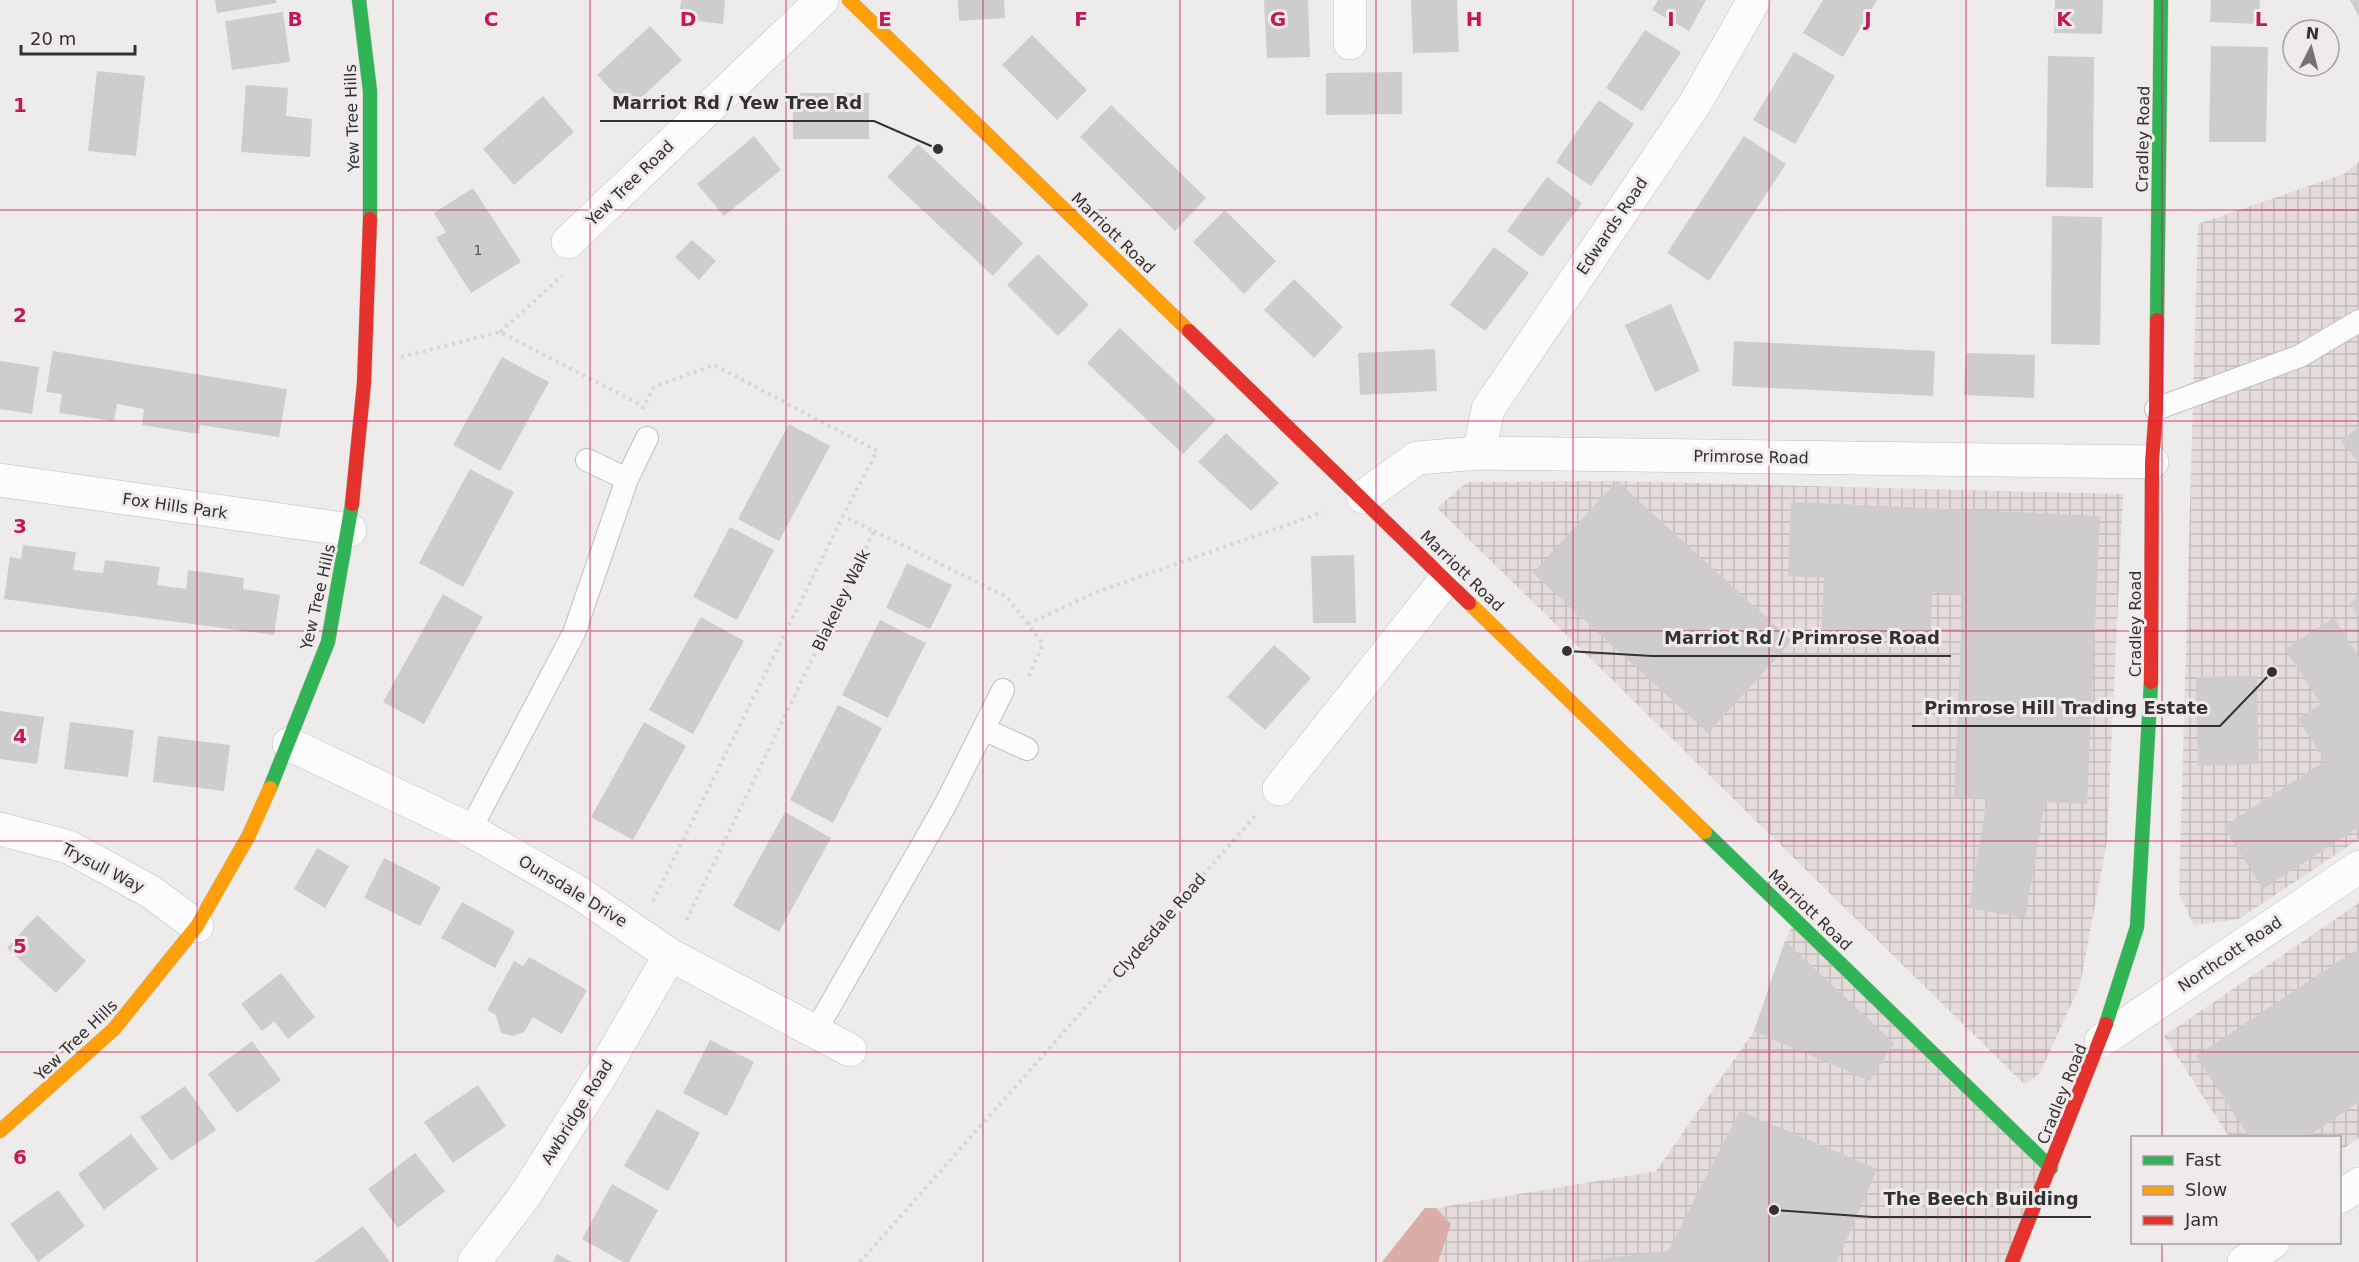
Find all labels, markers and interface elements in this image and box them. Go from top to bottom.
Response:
text: B [287,7,303,31]
text: C [484,7,498,31]
text: D [680,7,696,31]
text: E [878,7,892,31]
text: F [1074,7,1088,31]
text: G [1270,7,1286,31]
text: H [1466,7,1482,31]
text: I [1667,7,1675,31]
text: J [1862,7,1872,31]
text: K [2056,7,2073,31]
text: L [2255,7,2268,31]
scale bar [21,18,135,56]
north arrow [2281,18,2341,78]
text: N [2305,23,2320,44]
text: 20 m [30,28,76,49]
street label: Yew Tree Hills [341,64,363,173]
callout: Marriot Rd / Yew Tree Rd [600,85,874,121]
street label: Cradley Road [2133,85,2153,193]
text: Marriot Rd / Yew Tree Rd [612,92,862,113]
text: 1 [13,93,27,117]
street label: Yew Tree Road [582,136,678,230]
street label: Edwards Road [1572,174,1652,278]
street label: Marriott Road [1067,188,1159,278]
house number: 1 [474,242,482,258]
text: 2 [13,303,27,327]
street label: Primrose Road [1693,446,1809,468]
street label: Fox Hills Park [121,489,229,523]
text: 3 [13,514,27,538]
street label: Marriott Road [1416,526,1508,616]
street label: Yew Tree Hills [296,542,339,653]
street label: Blakeley Walk [808,545,874,654]
street label: Cradley Road [2126,571,2145,677]
callout: Marriot Rd / Primrose Road [1652,620,1951,656]
text: Marriot Rd / Primrose Road [1664,627,1940,648]
callout: Primrose Hill Trading Estate [1912,690,2220,726]
text: Primrose Hill Trading Estate [1924,697,2208,718]
text: 4 [13,724,27,748]
street label: Trysull Way [58,839,147,897]
street label: Ounsdale Drive [515,851,631,931]
street label: Marriott Road [1764,865,1856,955]
street label: Clydesdale Road [1108,870,1210,982]
street label: Northcott Road [2174,912,2286,996]
text: 5 [13,934,27,958]
street label: Yew Tree Hills [30,996,121,1085]
street label: Cradley Road [2033,1041,2091,1147]
street label: Awbridge Road [537,1056,617,1168]
legend [2131,1136,2341,1244]
text: 6 [13,1145,27,1169]
text: Fast [2185,1149,2221,1170]
text: Slow [2185,1179,2227,1200]
callout: The Beech Building [1872,1181,2091,1217]
text: The Beech Building [1883,1188,2079,1209]
text: Jam [2184,1209,2219,1230]

